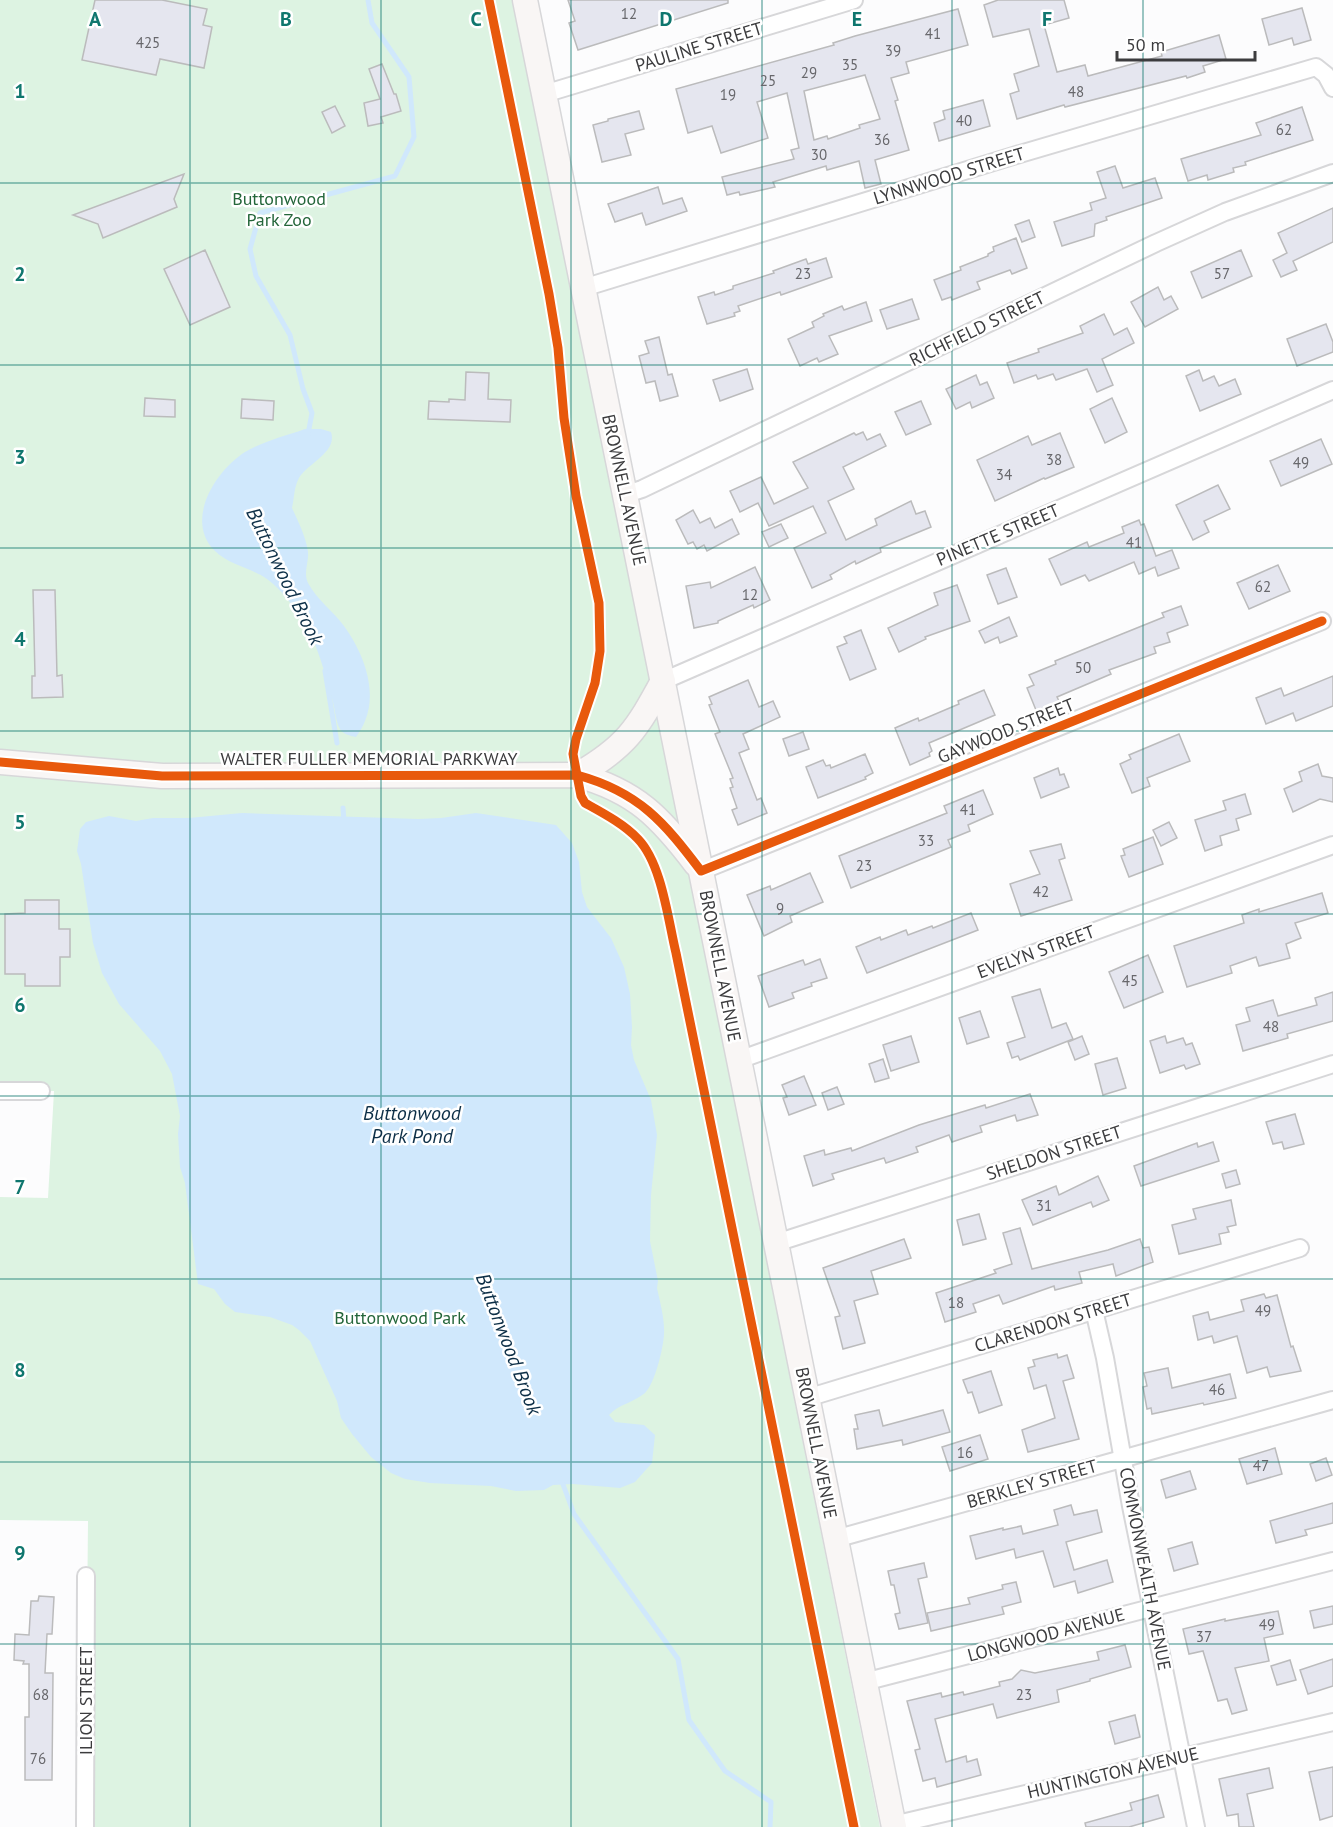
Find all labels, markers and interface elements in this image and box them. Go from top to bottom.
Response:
house number: 12 [621,4,637,23]
text: A [89,6,102,32]
text: B [280,6,292,32]
text: C [470,6,482,32]
text: D [660,6,673,32]
text: E [852,6,862,32]
text: F [1042,6,1052,32]
street label: PAULINE STREET [632,16,765,77]
house number: 41 [925,24,941,43]
scale bar [1117,24,1255,62]
house number: 425 [136,33,160,52]
text: 50 m [1126,33,1165,56]
house number: 39 [885,41,901,60]
house number: 35 [842,55,858,74]
house number: 29 [801,63,817,82]
house number: 25 [760,71,776,90]
text: 1 [14,78,26,104]
house number: 48 [1068,82,1084,101]
house number: 19 [720,85,736,104]
house number: 40 [956,111,972,130]
house number: 62 [1276,120,1292,139]
house number: 36 [874,130,890,149]
street label: LYNNWOOD STREET [870,142,1027,209]
house number: 30 [811,145,827,164]
park label: Buttonwood Park Zoo [232,187,326,231]
text: 2 [14,261,26,287]
house number: 23 [795,264,811,283]
house number: 57 [1214,264,1230,283]
street label: RICHFIELD STREET [905,286,1048,371]
street label: BROWNELL AVENUE [597,412,652,568]
text: 3 [14,444,26,470]
house number: 38 [1046,450,1062,469]
house number: 49 [1293,453,1309,472]
house number: 34 [996,465,1012,484]
street label: PINETTE STREET [933,498,1063,571]
water label: Buttonwood Brook [240,503,330,650]
house number: 41 [1126,533,1142,552]
house number: 62 [1255,577,1271,596]
house number: 12 [742,585,758,604]
text: 4 [14,626,26,652]
house number: 50 [1075,658,1091,677]
street label: GAYWOOD STREET [934,693,1078,768]
street label: WALTER FULLER MEMORIAL PARKWAY [220,747,518,770]
house number: 41 [960,800,976,819]
text: 5 [14,809,26,835]
house number: 33 [918,831,934,850]
house number: 23 [856,856,872,875]
house number: 42 [1033,882,1049,901]
street label: BROWNELL AVENUE [694,888,746,1044]
house number: 9 [776,899,784,918]
street label: EVELYN STREET [974,920,1098,983]
house number: 45 [1122,971,1138,990]
text: 6 [14,992,26,1018]
house number: 48 [1263,1017,1279,1036]
water label: Buttonwood Park Pond [363,1100,462,1149]
street label: SHELDON STREET [983,1120,1125,1185]
text: 7 [14,1174,26,1200]
house number: 31 [1036,1196,1052,1215]
water label: Buttonwood Brook [470,1269,548,1420]
street label: CLARENDON STREET [971,1288,1134,1357]
house number: 18 [948,1293,964,1312]
house number: 49 [1255,1301,1271,1320]
park label: Buttonwood Park [334,1306,466,1329]
text: 8 [14,1357,26,1383]
street label: BROWNELL AVENUE [790,1365,842,1521]
house number: 46 [1209,1380,1225,1399]
house number: 16 [957,1443,973,1462]
street label: BERKLEY STREET [964,1454,1100,1513]
house number: 47 [1253,1456,1269,1475]
street label: COMMONWEALTH AVENUE [1114,1465,1176,1673]
text: 9 [14,1540,26,1566]
street label: LONGWOOD AVENUE [965,1602,1127,1667]
house number: 49 [1259,1615,1275,1634]
house number: 37 [1196,1627,1212,1646]
street label: ILION STREET [74,1647,97,1755]
house number: 68 [33,1685,49,1704]
house number: 23 [1016,1685,1032,1704]
street label: HUNTINGTON AVENUE [1025,1742,1201,1803]
house number: 76 [30,1749,46,1768]

